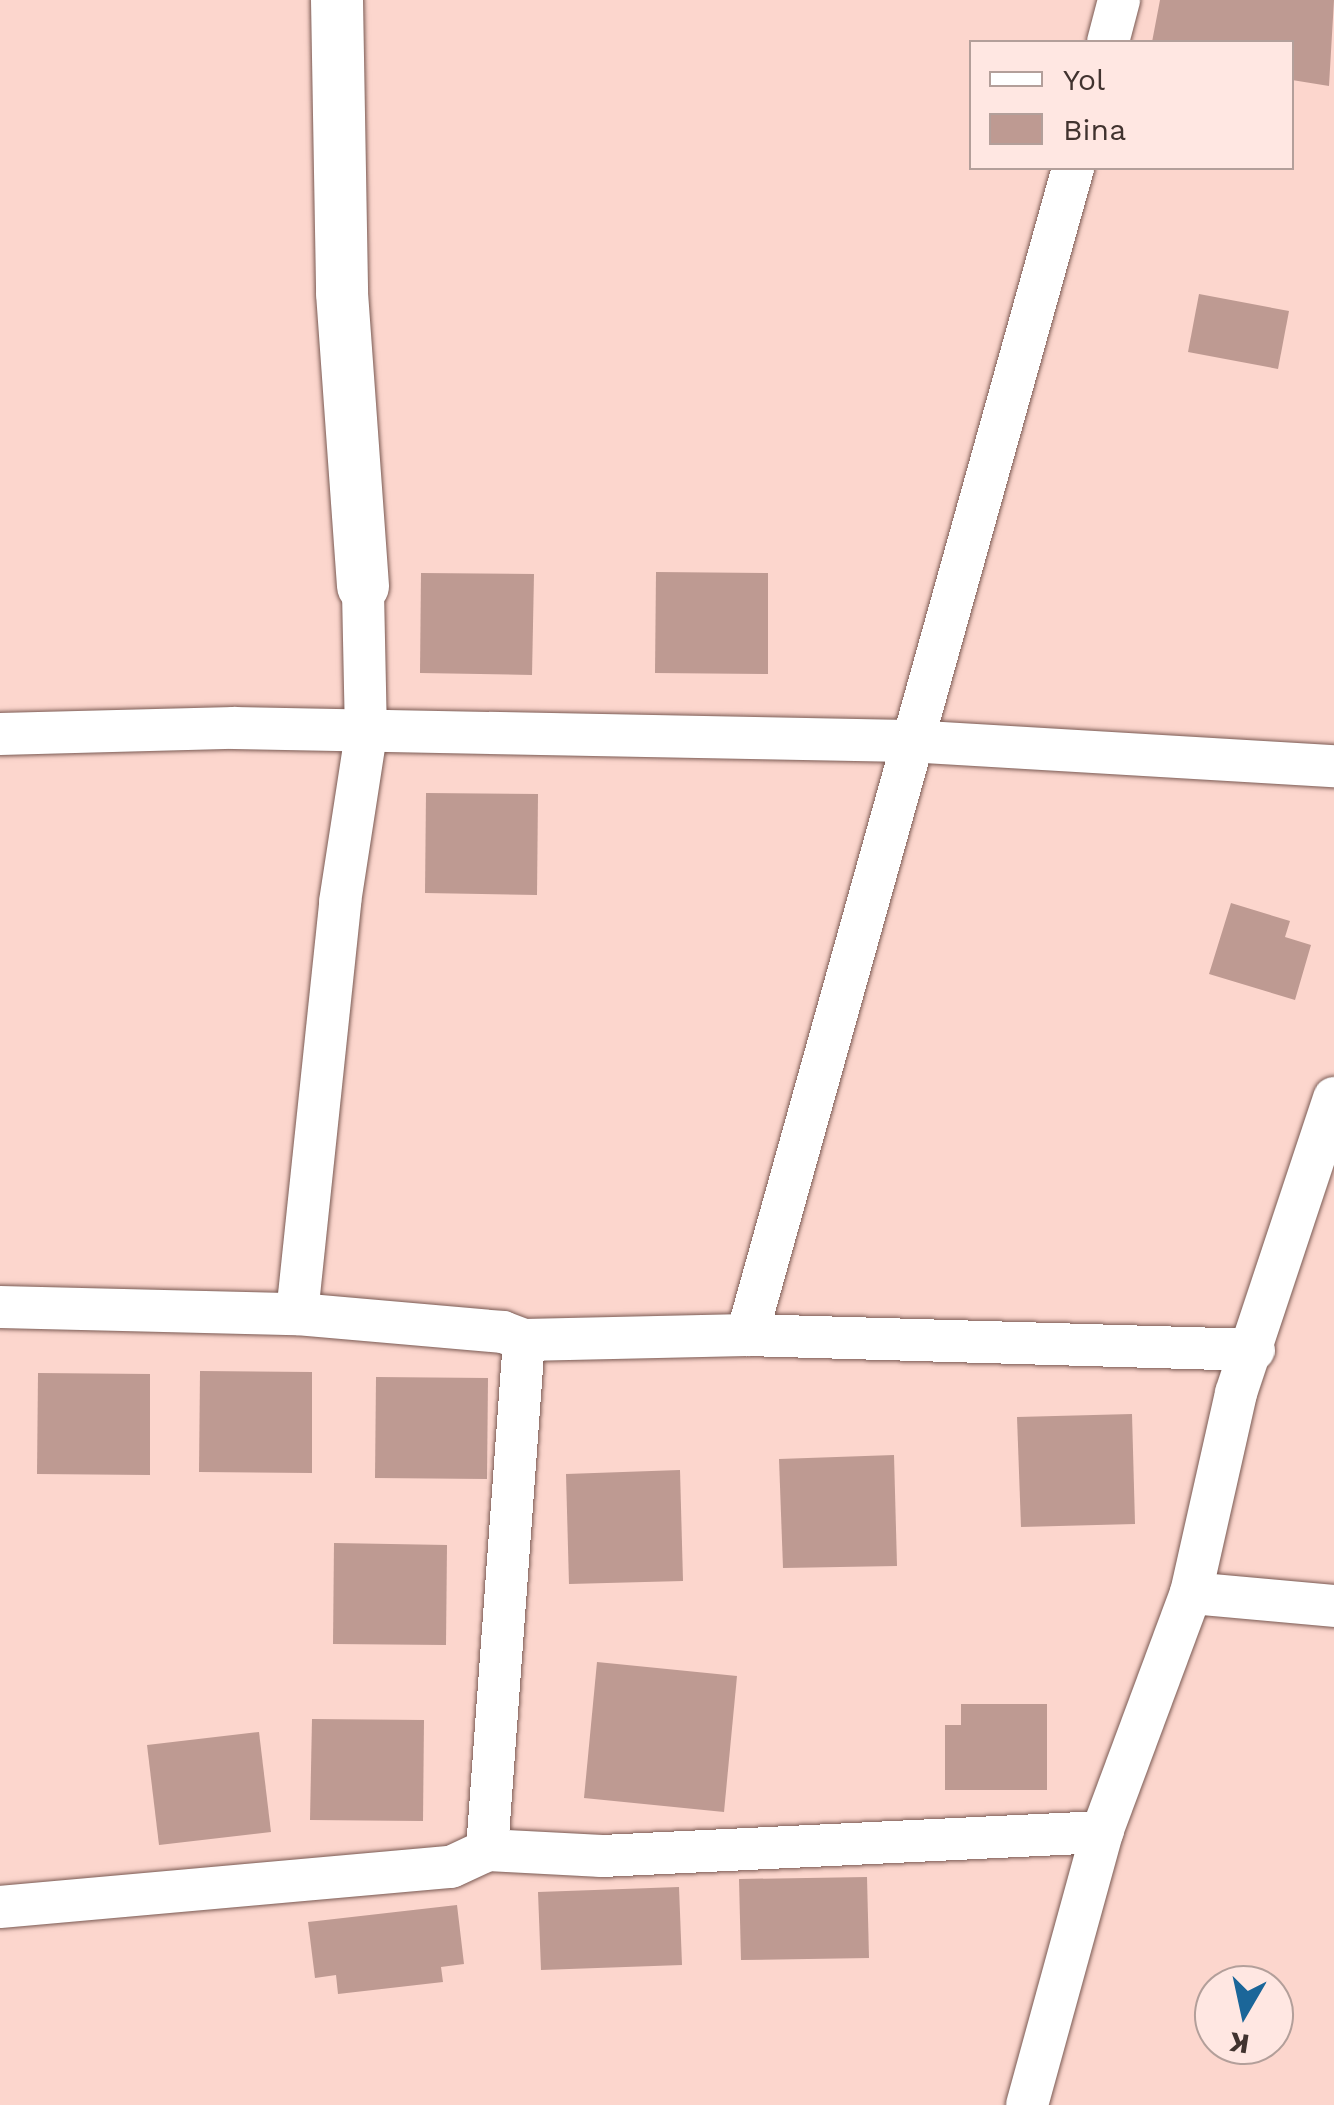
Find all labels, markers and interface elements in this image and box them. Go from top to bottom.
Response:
legend [969,40,1294,170]
text: Yol [1063,62,1105,97]
text: Bina [1063,112,1126,147]
north arrow [1194,1965,1294,2065]
text: K [1227,2025,1252,2061]

